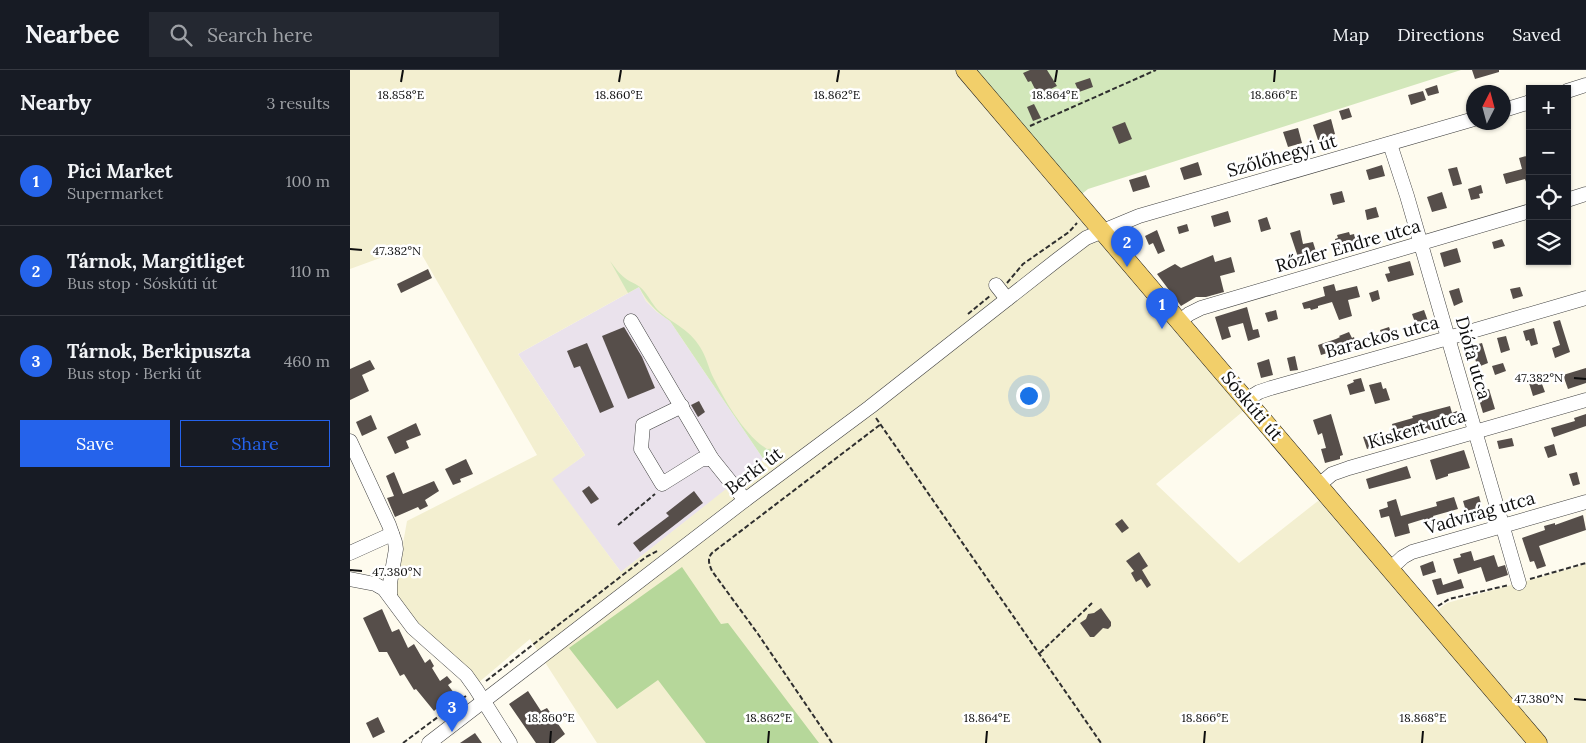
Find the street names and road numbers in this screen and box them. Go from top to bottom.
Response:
street label: Szőlőhegyi út [1224,129,1339,182]
street label: Rőzler Endre utca [1273,214,1423,277]
street label: Barackos utca [1323,310,1441,363]
street label: Diófa utca [1451,314,1496,402]
street label: Sóskúti út [1217,366,1288,445]
street label: Kiskert utca [1365,404,1469,454]
street label: Berki út [720,442,787,500]
street label: Vadvirág utca [1421,486,1538,540]

